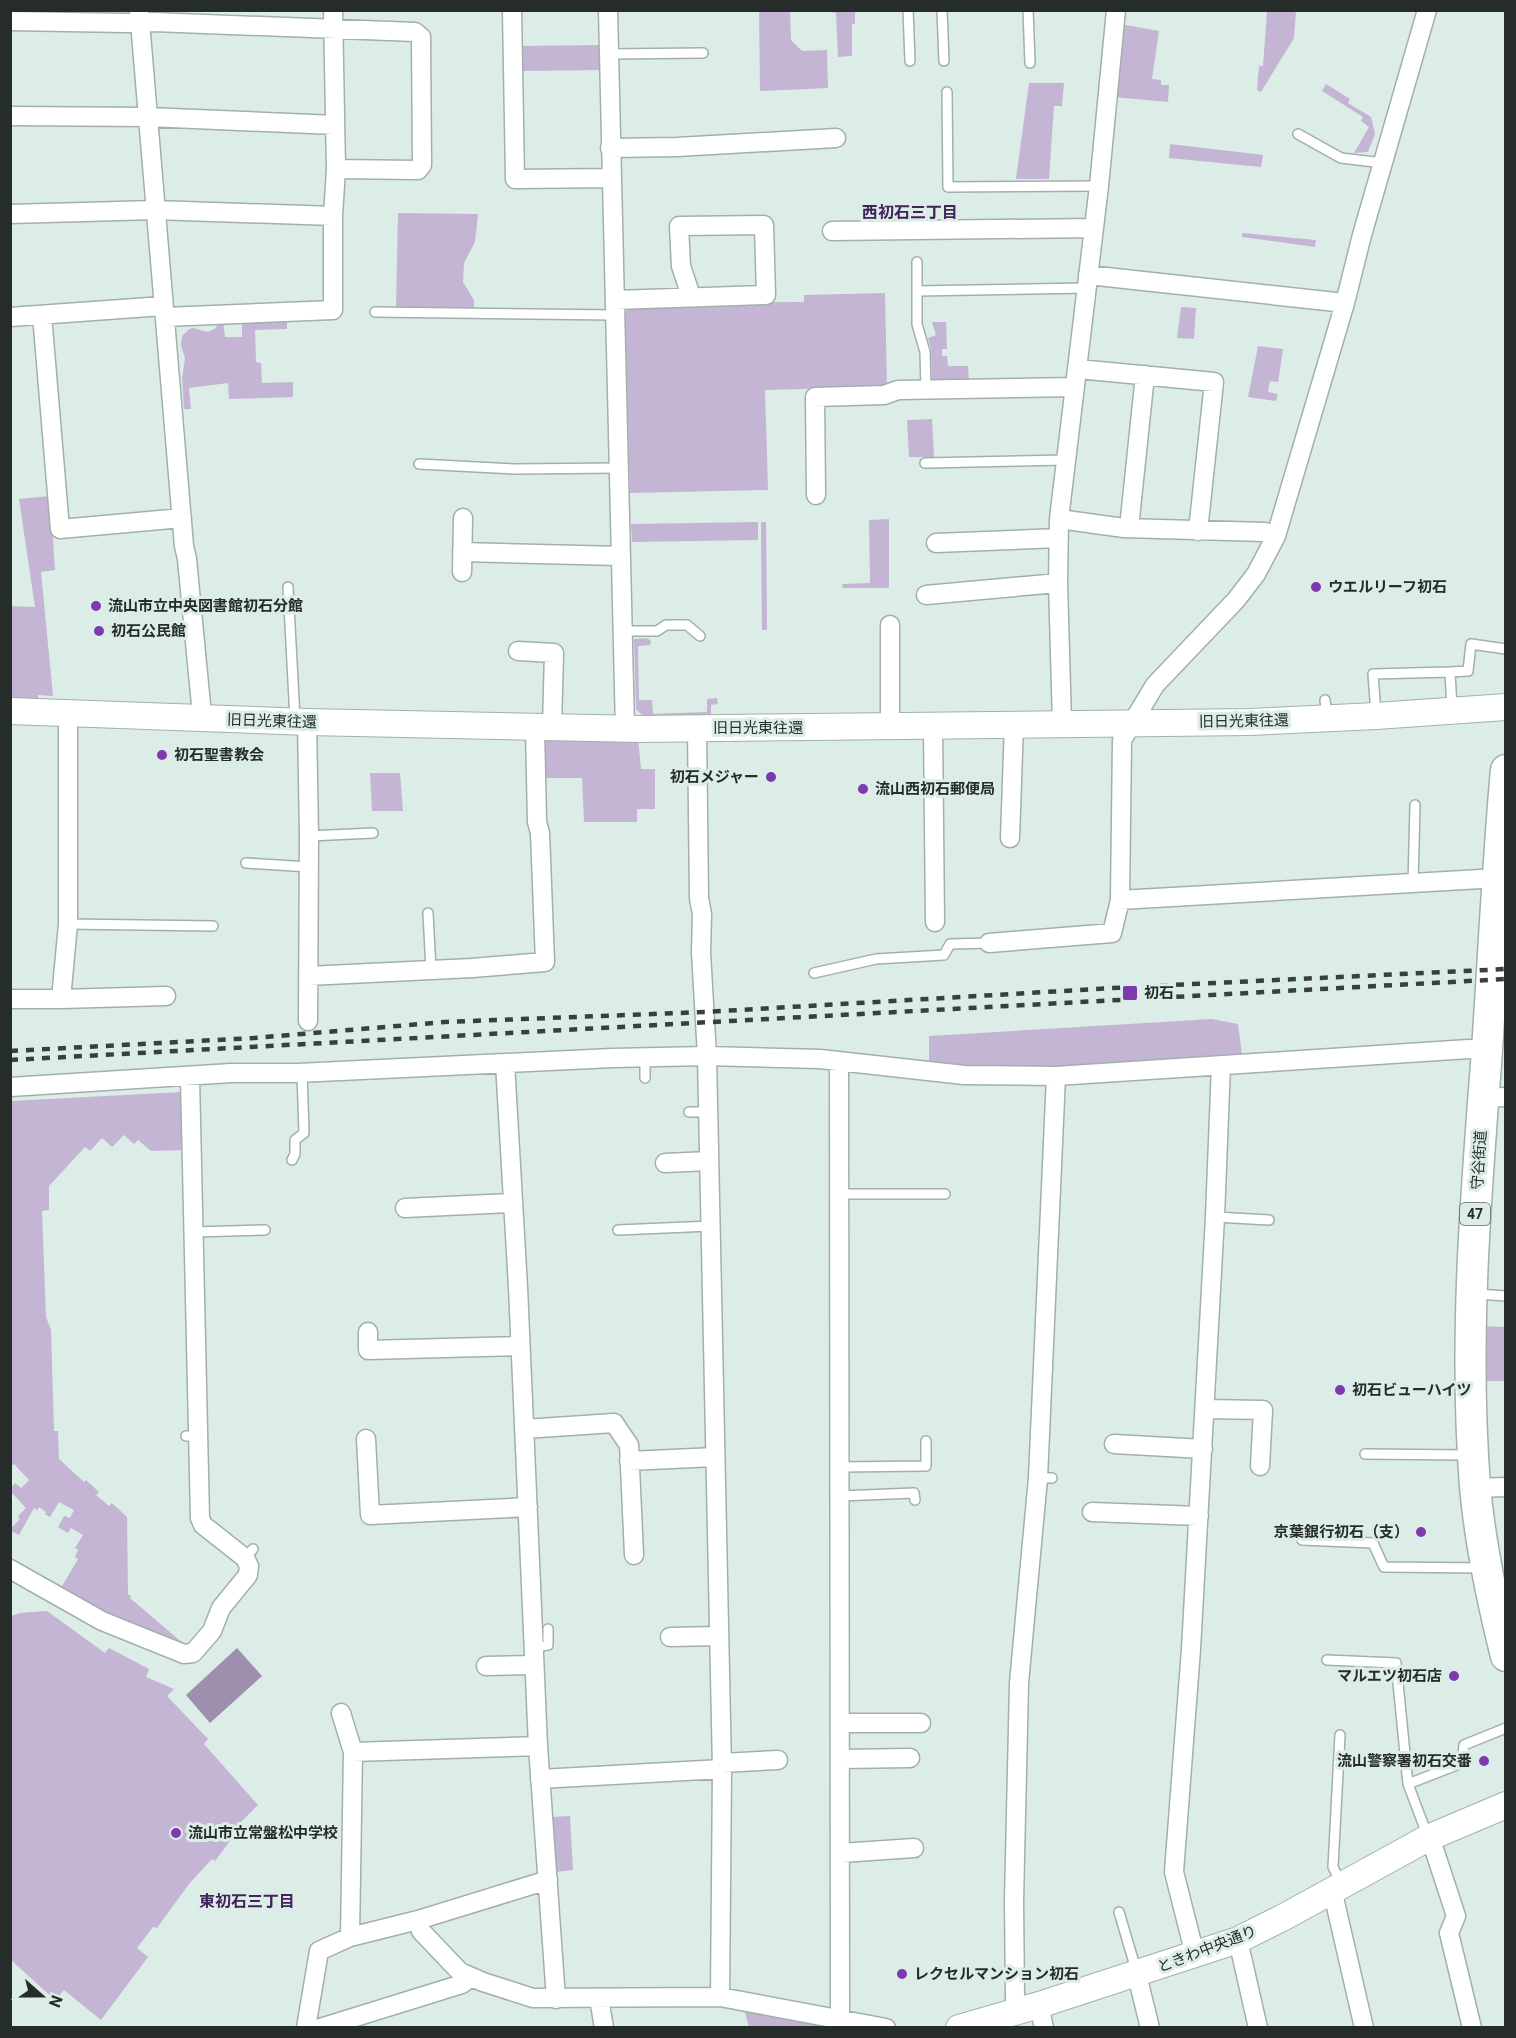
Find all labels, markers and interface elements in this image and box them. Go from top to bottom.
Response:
district label: 西初石三丁目 [862,203,958,222]
place label: ウエルリーフ初石 [1328,578,1447,596]
marker: ウエルリーフ初石 [1309,580,1323,594]
place label: 流山市立中央図書館初石分館 [108,597,303,615]
marker: 流山市立中央図書館初石分館 [89,599,103,613]
place label: 初石公民館 [111,622,186,640]
marker: 初石公民館 [92,624,106,638]
street label: 旧日光東往還 [227,710,317,732]
street label: 旧日光東往還 [1199,711,1289,731]
street label: 旧日光東往還 [713,719,803,737]
place label: 初石聖書教会 [174,746,264,764]
marker: 初石聖書教会 [155,748,169,762]
place label: 初石メジャー [670,768,759,786]
marker: 初石メジャー [764,770,778,784]
place label: 流山西初石郵便局 [875,780,995,798]
marker: 流山西初石郵便局 [856,782,870,796]
marker: 初石 [1121,984,1139,1002]
place label: 初石 [1144,984,1174,1002]
street label: 守谷街道 [1468,1129,1490,1191]
road number: 47 [1460,1203,1490,1225]
place label: 初石ビューハイツ [1352,1381,1471,1399]
marker: 初石ビューハイツ [1333,1383,1347,1397]
place label: 京葉銀行初石（支） [1274,1523,1409,1541]
marker: 京葉銀行初石（支） [1414,1525,1428,1539]
place label: マルエツ初石店 [1337,1667,1442,1685]
marker: マルエツ初石店 [1447,1669,1461,1683]
place label: 流山警察署初石交番 [1337,1752,1472,1770]
marker: 流山警察署初石交番 [1477,1754,1491,1768]
place label: 流山市立常盤松中学校 [188,1824,338,1842]
marker: 流山市立常盤松中学校 [169,1826,183,1840]
district label: 東初石三丁目 [199,1892,295,1911]
street label: ときわ中央通り [1155,1922,1259,1976]
place label: レクセルマンション初石 [914,1965,1079,1983]
north arrow [12,1966,72,2026]
marker: レクセルマンション初石 [895,1967,909,1981]
text: N [45,1993,66,2010]

